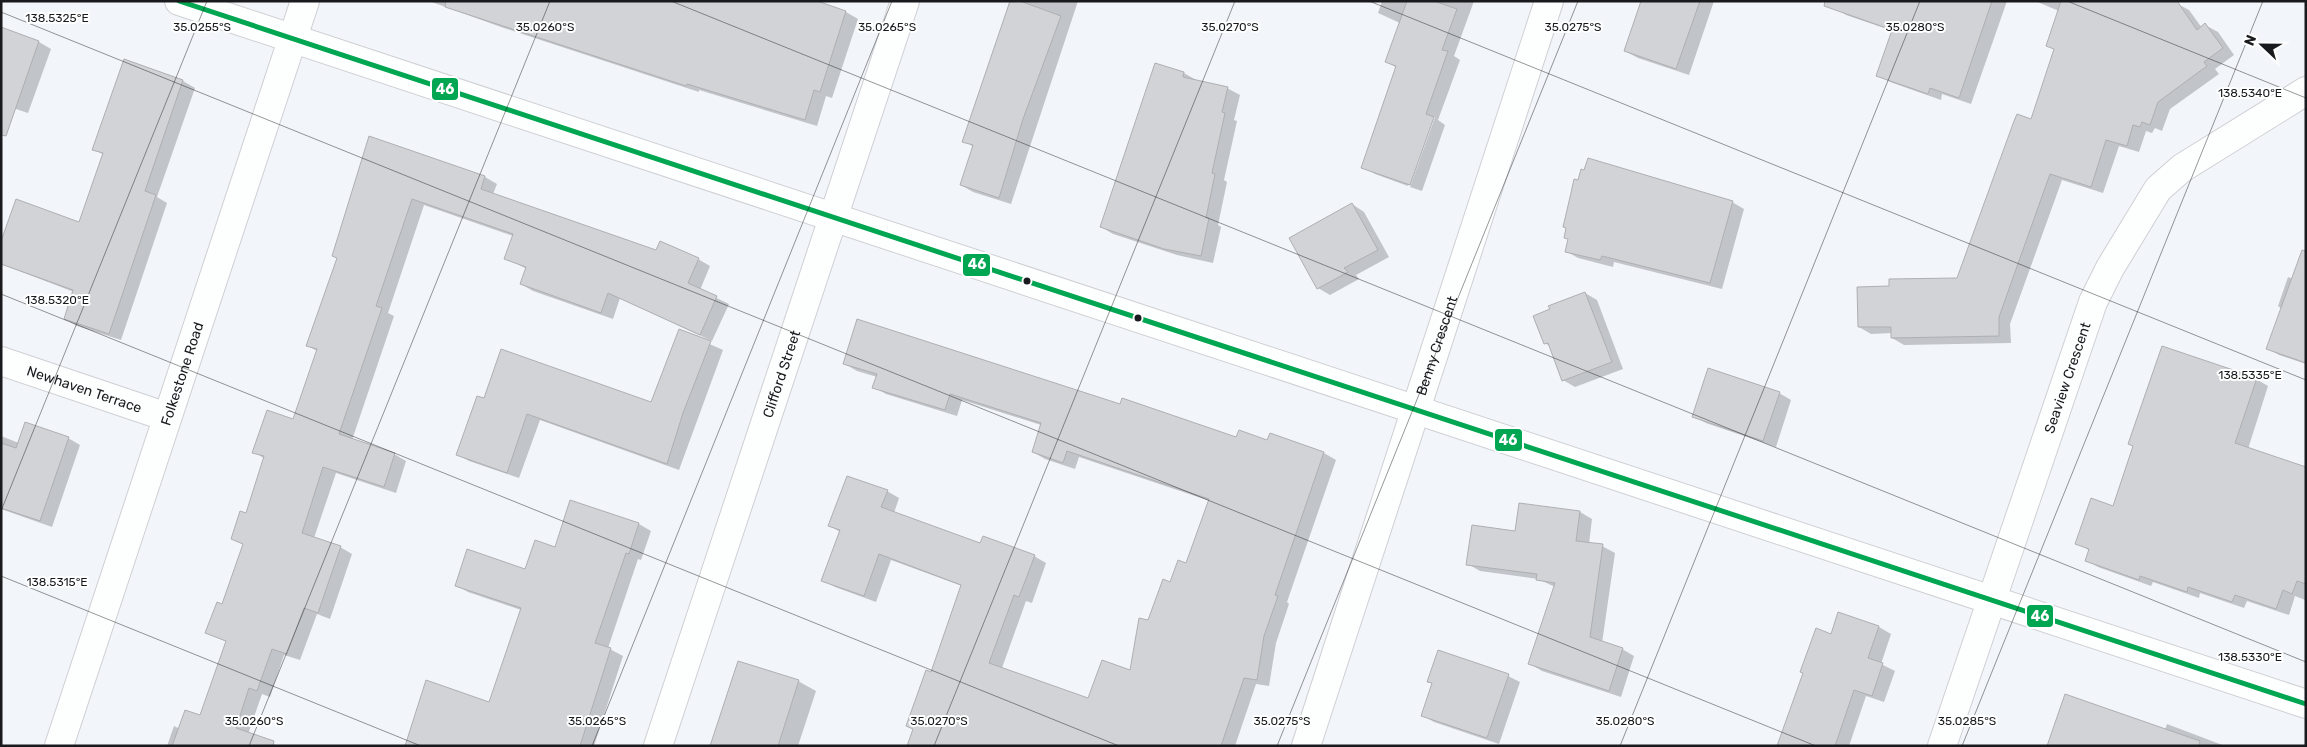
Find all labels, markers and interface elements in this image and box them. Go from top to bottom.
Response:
text: 138.5325°E [25,11,89,25]
text: 35.0255°S [173,20,231,34]
text: 35.0260°S [516,20,574,34]
text: 35.0265°S [858,20,916,34]
text: 35.0270°S [1201,20,1259,34]
text: 35.0275°S [1544,20,1602,34]
text: 35.0280°S [1885,20,1945,34]
north arrow [2237,20,2287,70]
text: N [2241,32,2260,48]
line badge: 46 [431,77,459,101]
text: 46 [436,81,454,98]
text: 138.5340°E [2218,86,2282,100]
line badge: 46 [962,253,991,277]
text: 46 [968,256,986,273]
unlabelled marker [1022,276,1032,286]
text: 138.5320°E [25,293,89,307]
street label: Benny Crescent [1412,293,1461,398]
unlabelled marker [1133,313,1143,323]
street label: Seaview Crescent [2040,319,2094,435]
street label: Folkestone Road [157,320,207,428]
street label: Clifford Street [759,327,804,420]
street label: Newhaven Terrace [25,362,144,416]
text: 138.5335°E [2218,368,2282,382]
line badge: 46 [1494,428,1523,452]
text: 46 [1499,432,1517,449]
text: 138.5315°E [26,575,88,589]
line badge: 46 [2026,604,2054,628]
text: 46 [2031,608,2049,625]
text: 138.5330°E [2218,650,2282,664]
text: 35.0260°S [225,714,283,728]
text: 35.0265°S [568,714,626,728]
text: 35.0270°S [910,714,968,728]
text: 35.0275°S [1253,714,1311,728]
text: 35.0280°S [1595,714,1655,728]
text: 35.0285°S [1938,714,1996,728]

